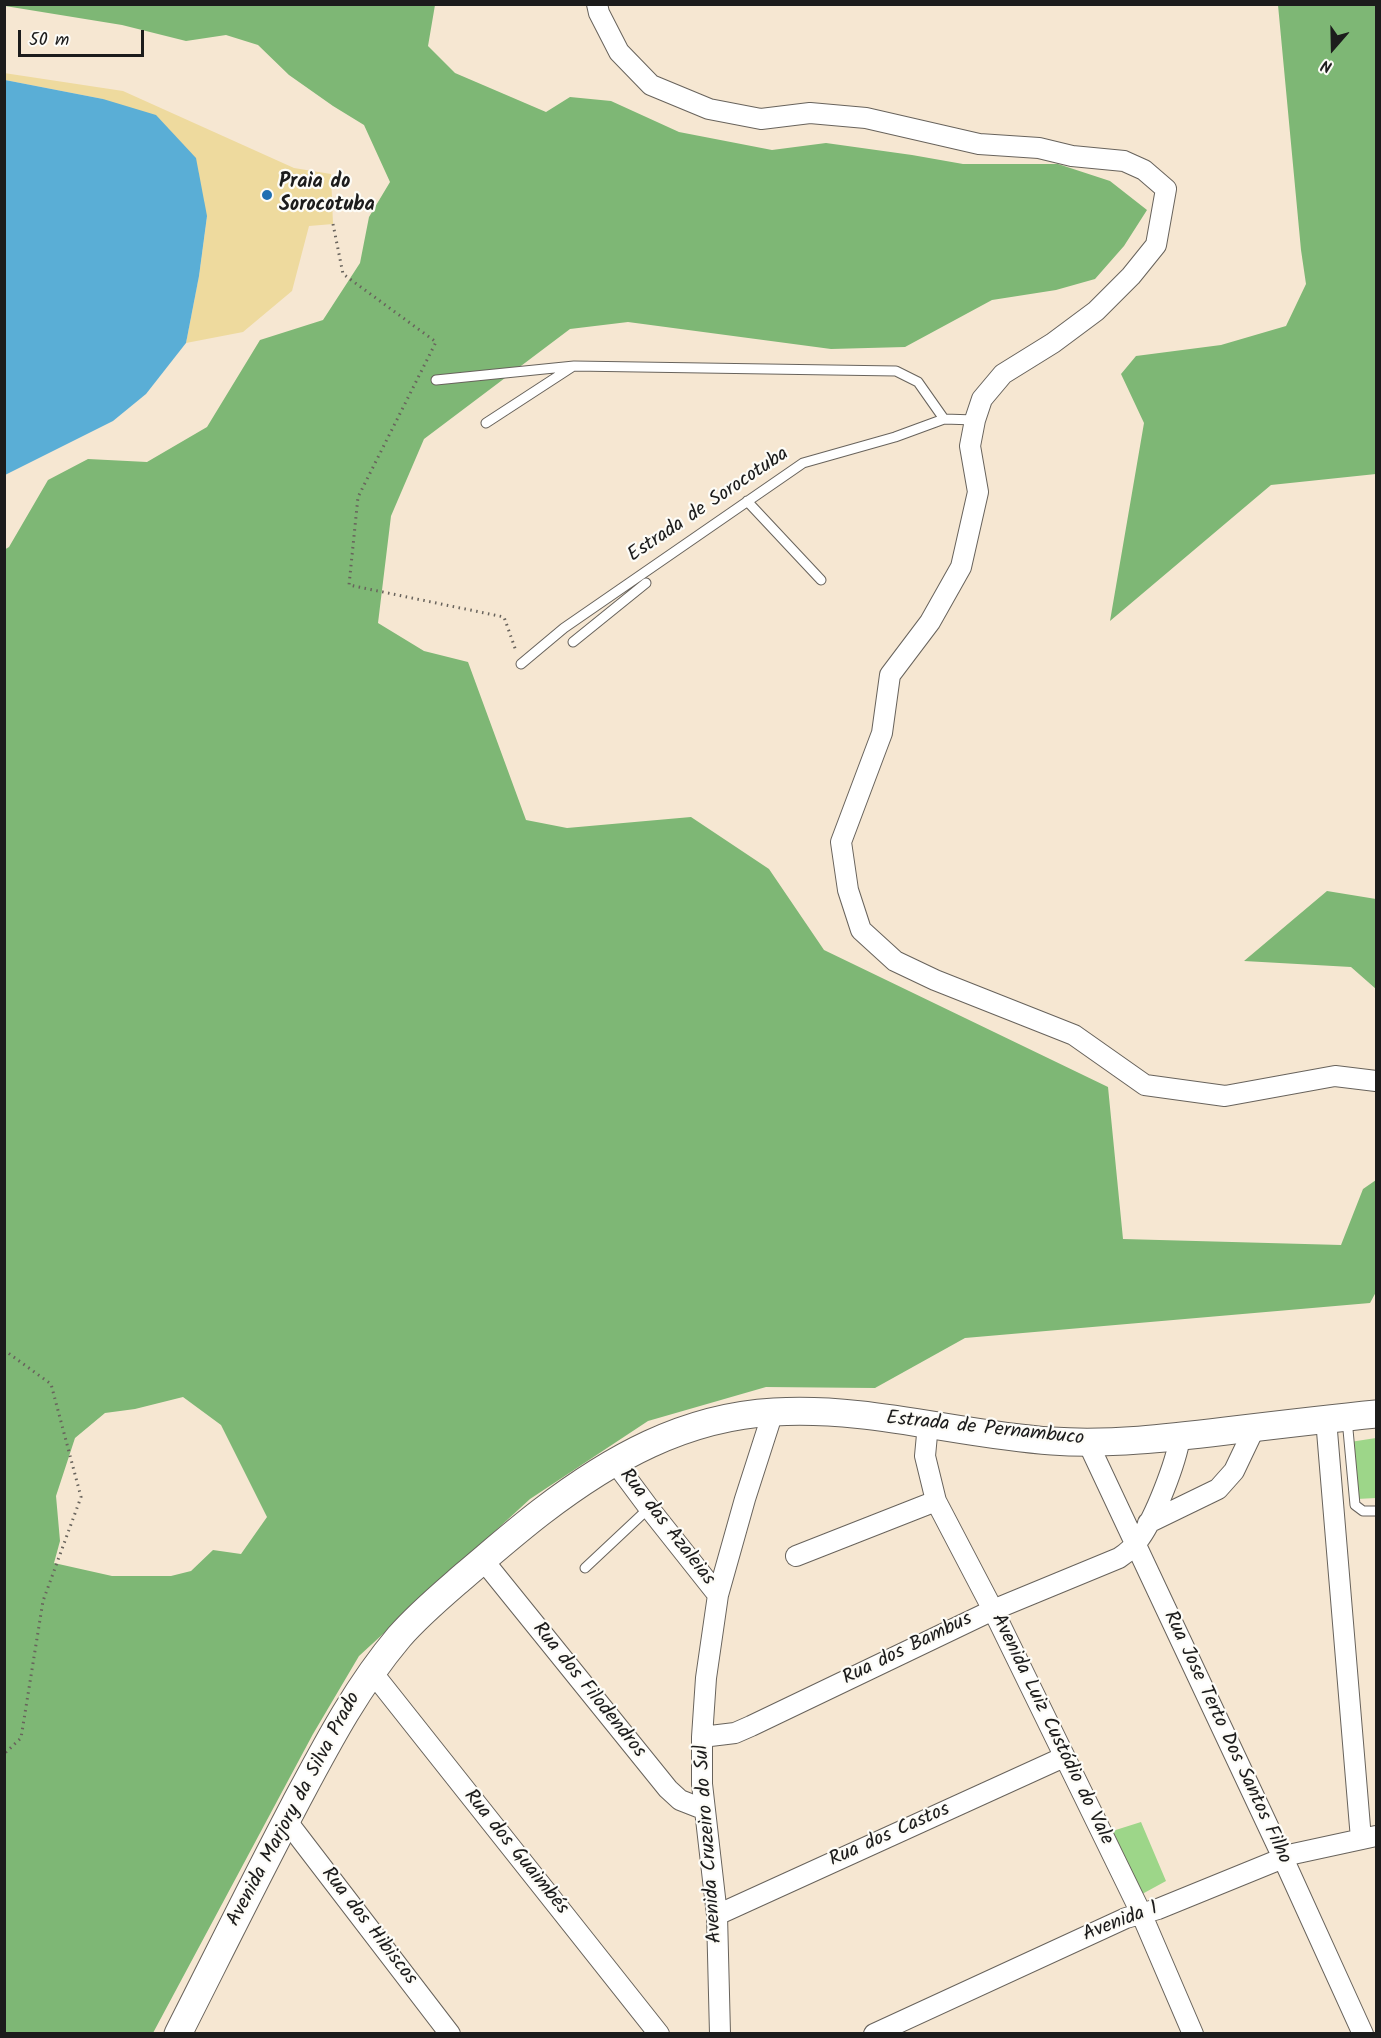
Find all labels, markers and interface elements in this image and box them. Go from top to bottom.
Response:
scale bar [21,18,147,56]
north arrow [1303,18,1363,78]
text: 50 m [29,26,69,55]
text: N [1318,52,1336,79]
place label: Praia do Sorocotuba [279,172,375,219]
marker: Praia do Sorocotuba [260,188,274,202]
street label: Estrada de Sorocotuba [624,443,794,569]
street label: Estrada de Pernambuco [885,1408,1085,1452]
street label: Rua das Azaleias [613,1465,719,1591]
street label: Rua dos Bambus [839,1608,977,1692]
street label: Rua Jose Terto Dos Santos Filho [1157,1608,1295,1868]
street label: Avenida Luiz Custódio do Vale [984,1610,1118,1850]
street label: Rua dos Filodendros [526,1618,650,1764]
street label: Avenida Marjory da Silva Prado [223,1689,367,1931]
street label: Avenida Cruzeiro do Sul [691,1744,729,1944]
street label: Rua dos Guaimbés [457,1786,573,1920]
street label: Rua dos Castos [826,1799,954,1873]
street label: Rua dos Hibiscos [315,1863,421,1991]
street label: Avenida 1 [1080,1898,1162,1948]

